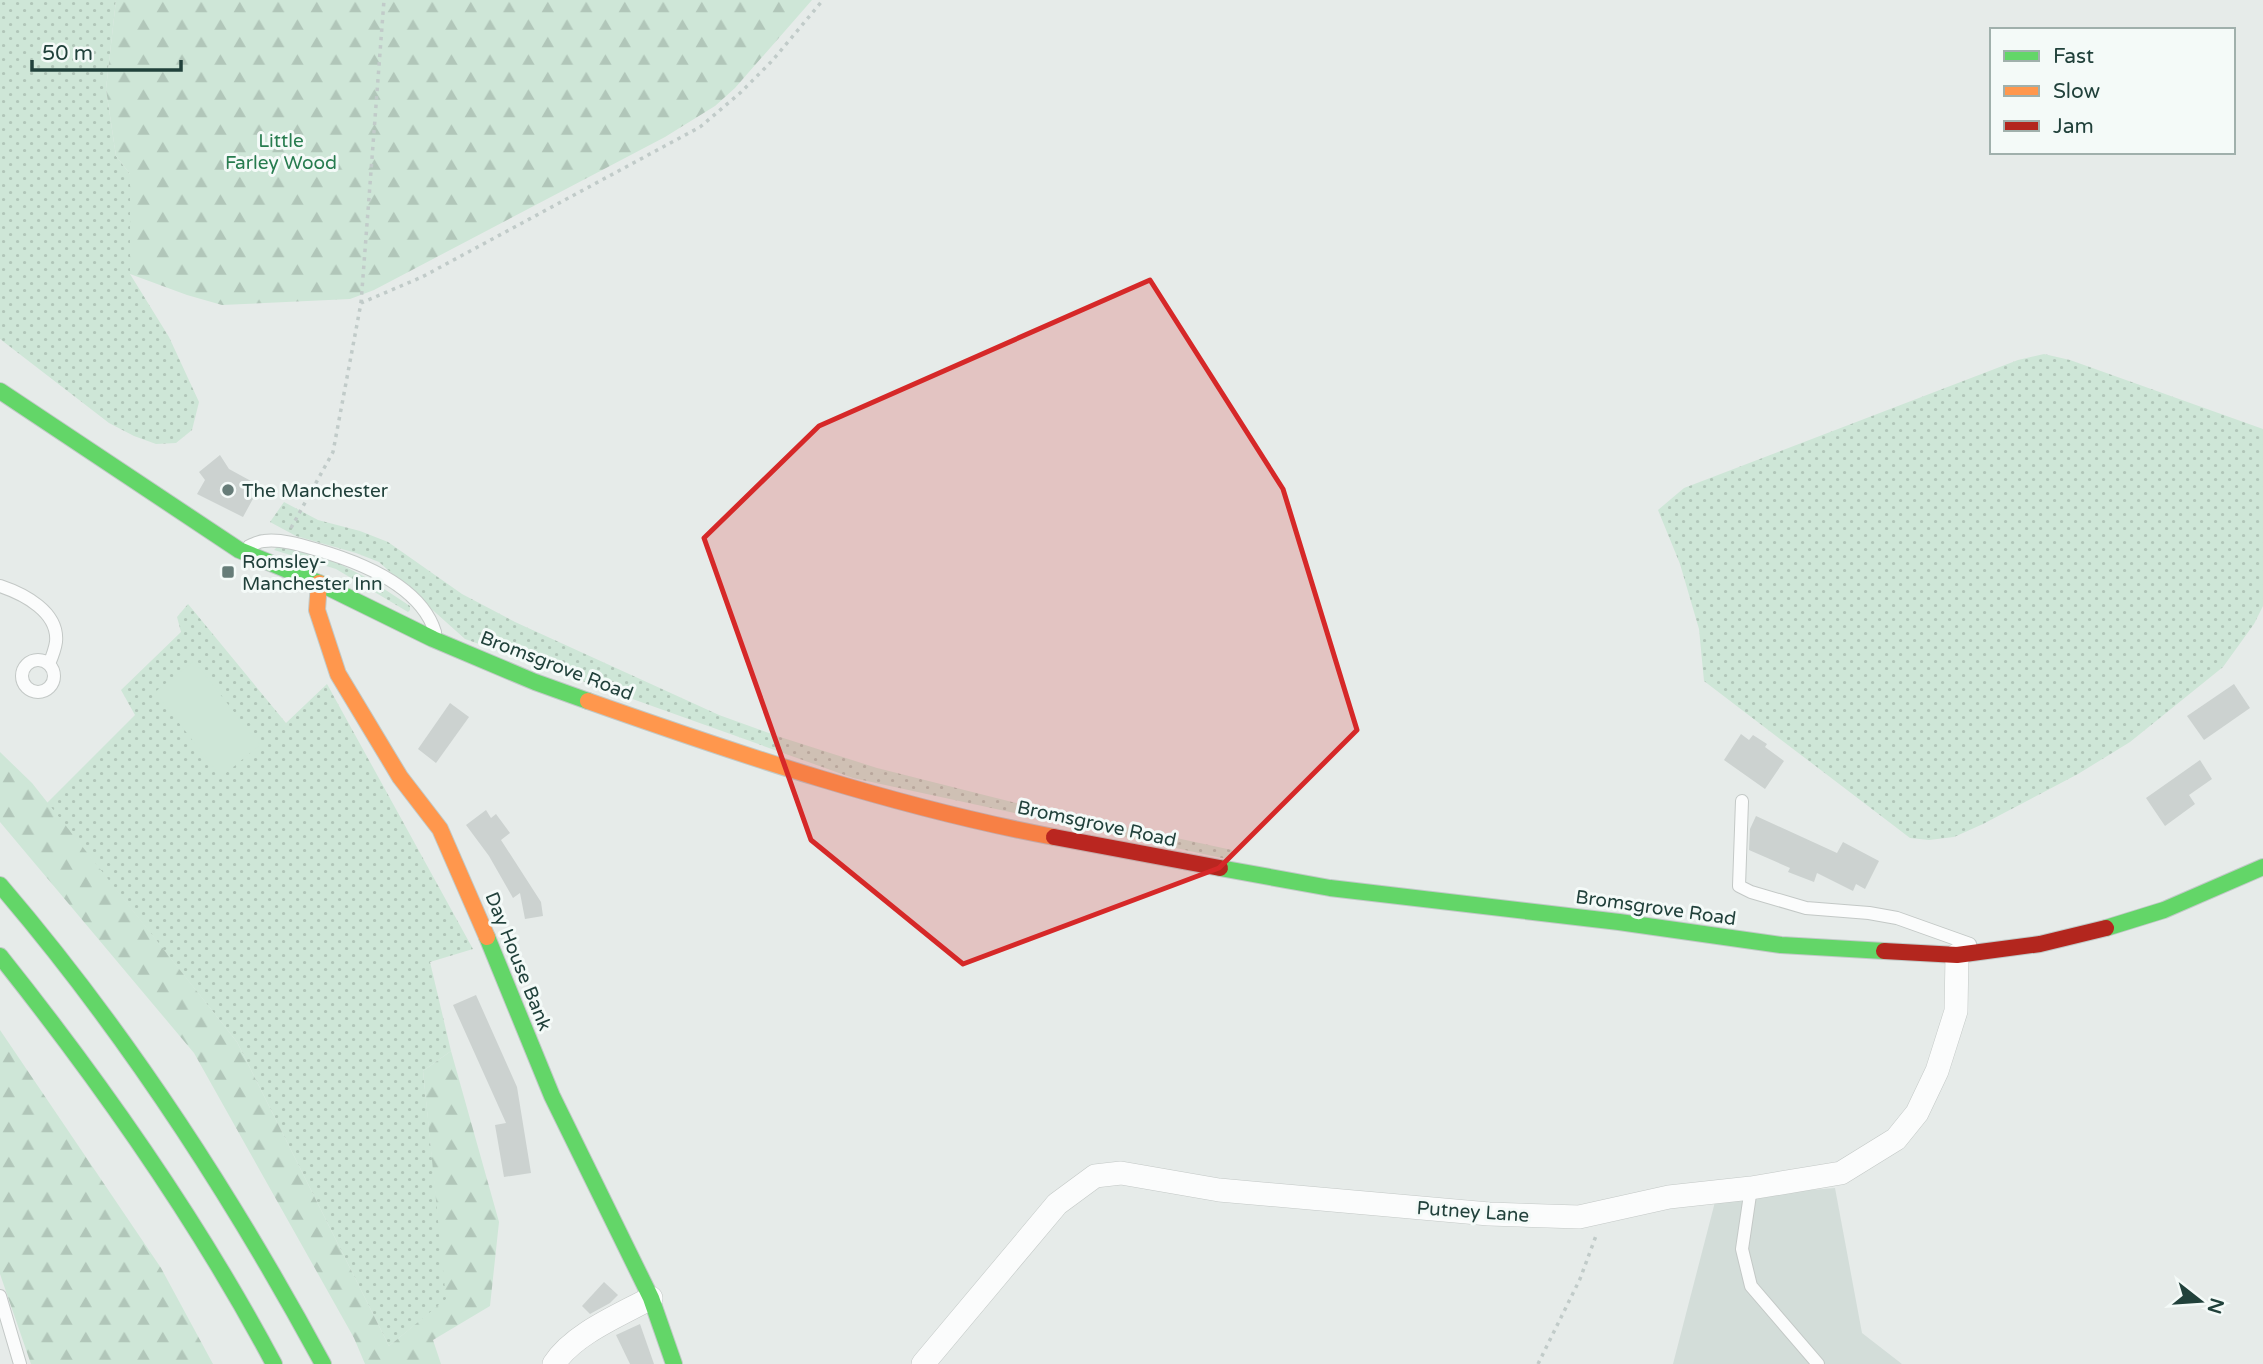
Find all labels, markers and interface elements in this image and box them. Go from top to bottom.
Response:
scale bar [32,28,180,72]
legend [1990,28,2235,154]
text: 50 m [42,41,93,66]
text: Fast [2053,44,2094,69]
text: Slow [2053,79,2101,104]
text: Jam [2053,114,2094,139]
park label: Little Farley Wood [225,130,337,174]
place label: The Manchester [242,480,389,502]
marker: The Manchester [220,482,236,498]
place label: Romsley- Manchester Inn [242,551,383,595]
marker: Romsley- Manchester Inn [220,564,236,580]
street label: Bromsgrove Road [477,627,636,705]
street label: Bromsgrove Road [1015,796,1178,852]
street label: Bromsgrove Road [1574,886,1738,930]
street label: Day House Bank [480,889,556,1034]
street label: Putney Lane [1416,1197,1530,1227]
north arrow [2165,1266,2235,1336]
text: N [2203,1295,2228,1316]

